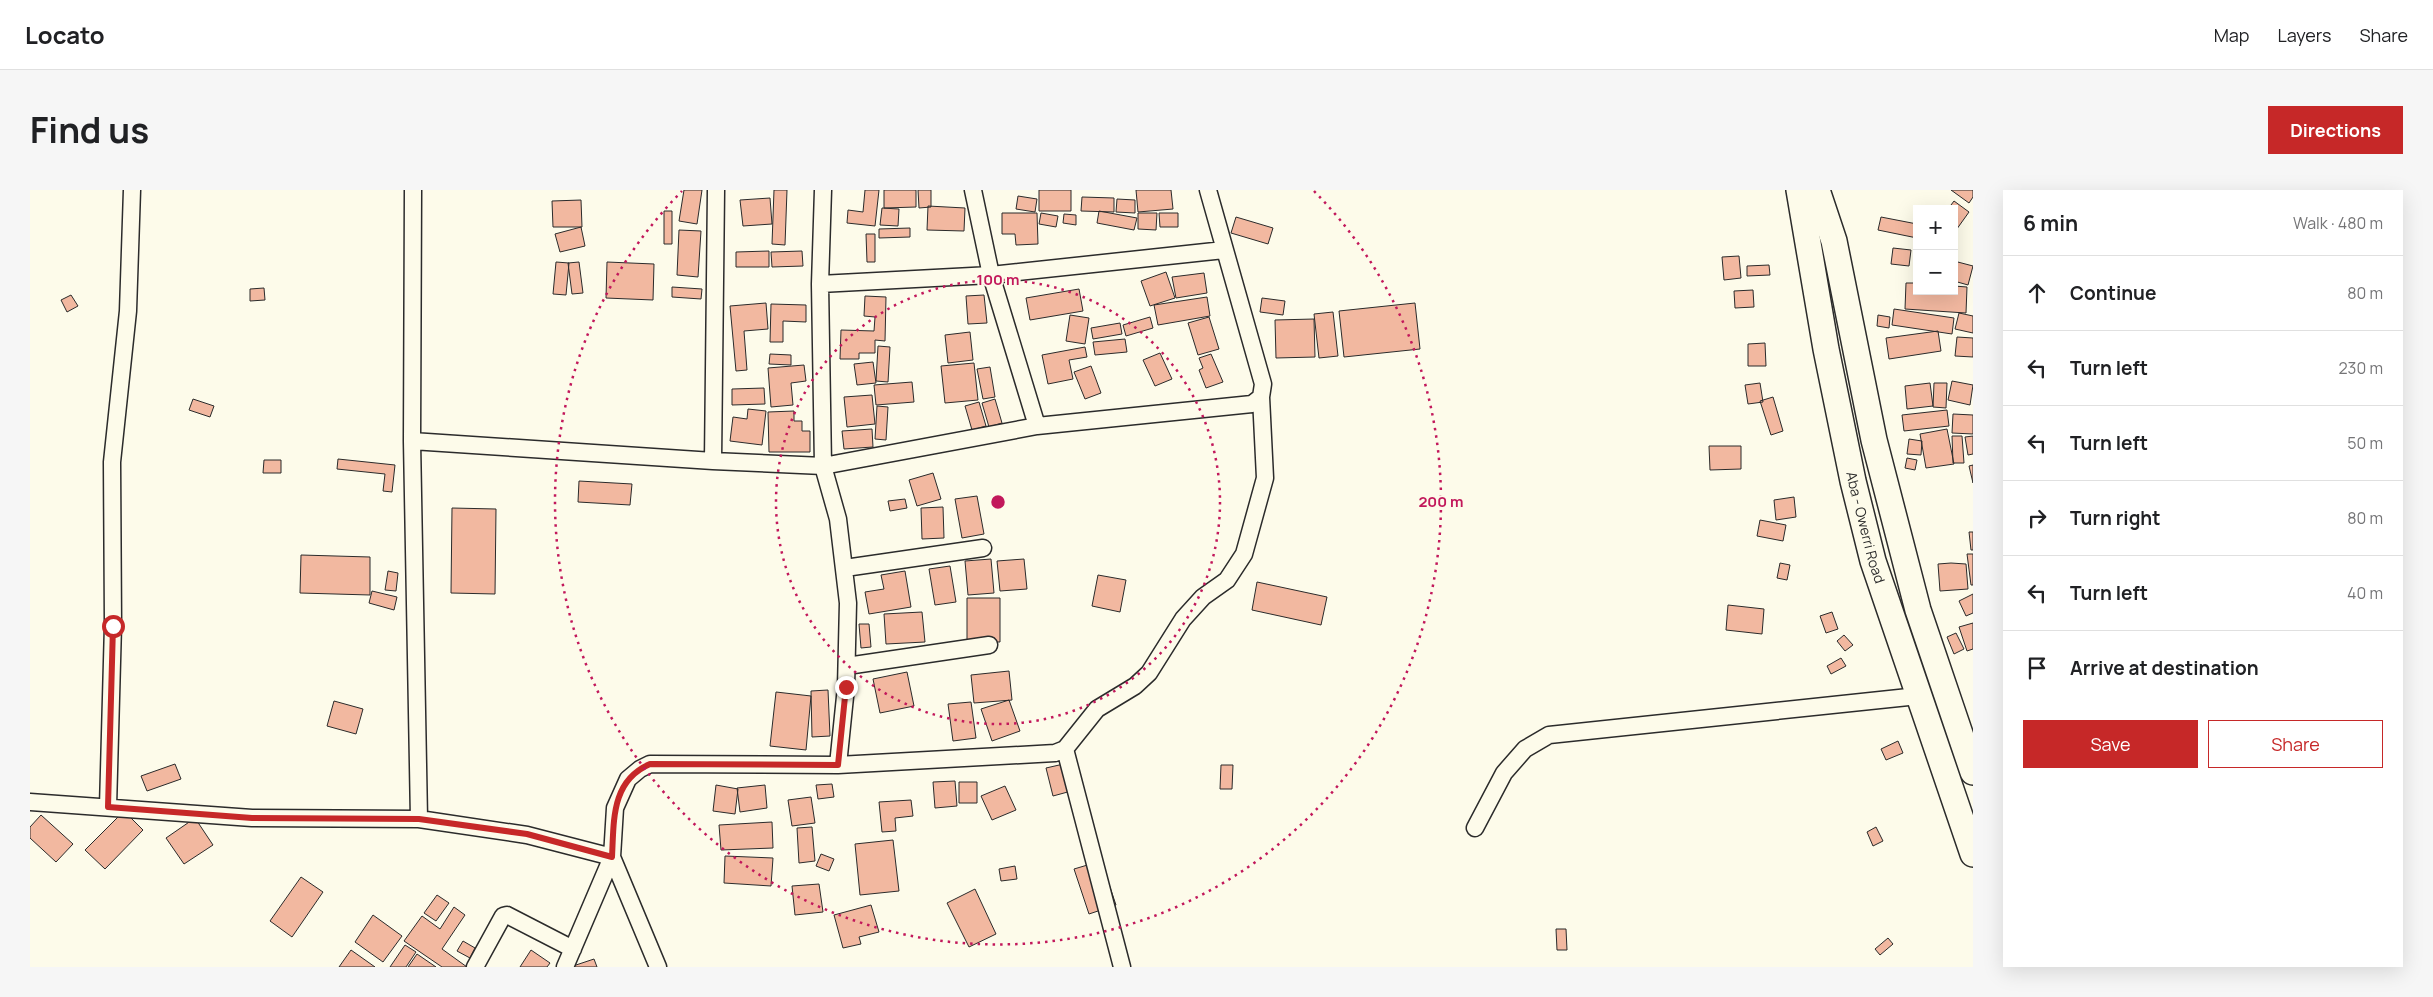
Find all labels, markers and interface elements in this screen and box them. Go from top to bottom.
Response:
text: Locato [25,18,105,51]
text: Map [2214,23,2249,47]
text: Layers [2277,23,2331,47]
text: Share [2359,23,2408,47]
text: Find us [30,106,149,154]
button: Directions [2268,106,2403,154]
map controls [1913,205,1958,295]
button: + [1913,205,1958,250]
text: 6 min [2023,209,2078,237]
text: Walk · 480 m [2293,212,2383,234]
button: − [1913,250,1958,295]
text: 100 m [977,269,1019,290]
icon: ahead [2023,279,2051,307]
text: Continue [2070,280,2156,306]
text: 80 m [2347,282,2383,304]
icon: left [2023,354,2051,382]
text: Turn left [2070,355,2148,381]
text: 230 m [2339,357,2383,379]
icon: left [2023,429,2051,457]
text: Turn left [2070,430,2148,456]
text: 50 m [2347,432,2383,454]
street label: Aba - Owerri Road [1842,470,1890,586]
text: 200 m [1418,491,1464,512]
centre of rings [989,493,1007,511]
icon: right [2023,504,2051,532]
text: Turn right [2070,505,2160,531]
text: 80 m [2347,507,2383,529]
icon: left [2023,579,2051,607]
text: Turn left [2070,580,2148,606]
text: 40 m [2347,582,2383,604]
route start [102,615,125,638]
icon: arrive [2023,654,2051,682]
text: Arrive at destination [2070,655,2259,681]
route end [835,676,858,699]
button: Save [2023,720,2198,768]
button: Share [2208,720,2383,768]

